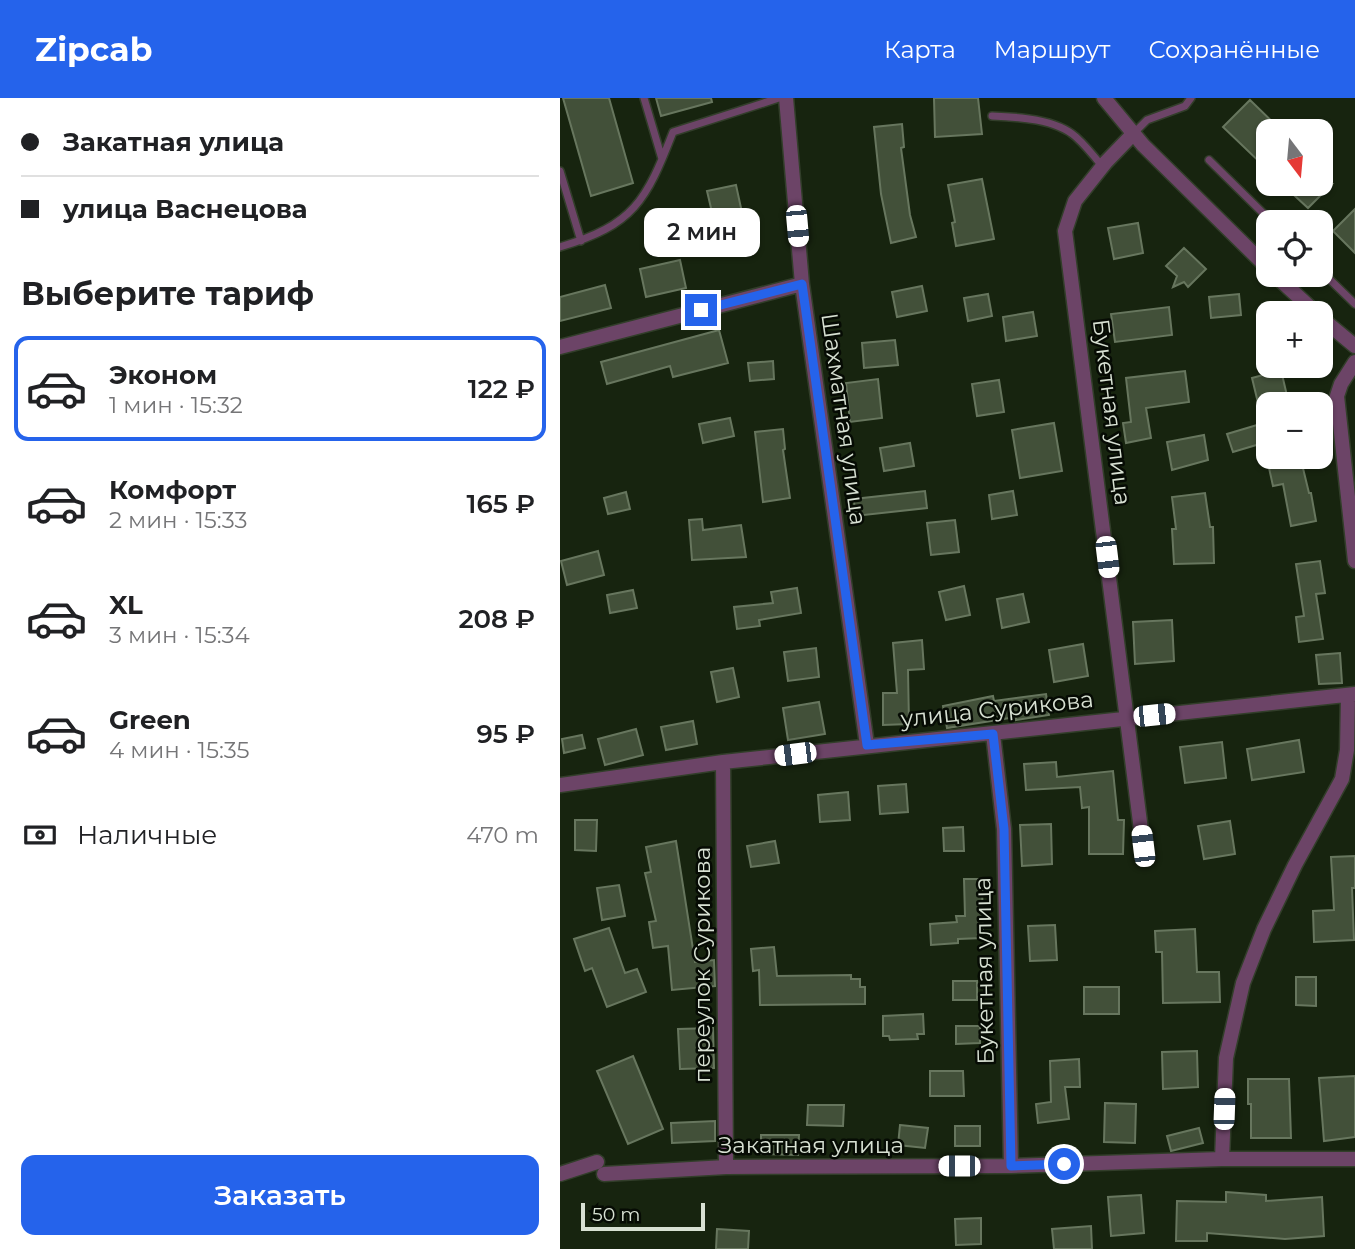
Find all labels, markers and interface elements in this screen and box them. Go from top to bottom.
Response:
text: Zipcab [35,29,152,69]
text: Карта [884,35,956,64]
text: Маршрут [994,35,1110,64]
text: Сохранённые [1148,35,1320,64]
north arrow [1256,119,1334,196]
map controls [1256,119,1333,469]
text: Закатная улица [63,126,284,158]
text: улица Васнецова [63,193,308,225]
car [785,204,810,248]
callout: 2 мин [643,208,759,258]
button: locate [1256,210,1333,287]
text: 2 мин [667,218,737,246]
text: Выберите тариф [21,274,314,313]
route end [685,294,717,326]
button: + [1256,301,1333,378]
street label: Шахматная улица [815,311,873,527]
street label: Букетная улица [1087,317,1137,507]
icon: car [25,357,88,420]
text: Эконом [109,359,217,391]
text: 122 ₽ [468,373,535,405]
text: 1 мин · 15:32 [109,391,243,419]
button: − [1256,392,1333,469]
icon: car [25,472,88,535]
text: Комфорт [109,474,236,506]
text: 165 ₽ [467,488,535,520]
text: 2 мин · 15:33 [109,506,247,534]
car [1095,535,1120,579]
icon: car [25,587,88,650]
text: XL [109,589,143,621]
text: 208 ₽ [458,603,535,635]
text: 3 мин · 15:34 [109,621,250,649]
street label: улица Сурикова [898,685,1095,733]
icon: car [25,702,88,765]
car [1133,702,1176,728]
text: Green [109,704,191,736]
text: 95 ₽ [477,718,535,750]
text: 4 мин · 15:35 [109,736,250,764]
car [773,741,818,767]
icon: cash [21,816,59,854]
text: Наличные [77,819,217,851]
text: 470 m [466,821,539,849]
car [1131,824,1156,868]
street label: переулок Сурикова [688,847,716,1083]
street label: Букетная улица [968,877,1000,1065]
car [1213,1088,1236,1130]
street label: Закатная улица [718,1131,904,1159]
route start [1048,1148,1080,1180]
button: Заказать [21,1155,539,1235]
car [939,1156,981,1177]
scale bar [581,1200,705,1232]
text: 50 m [592,1203,640,1226]

